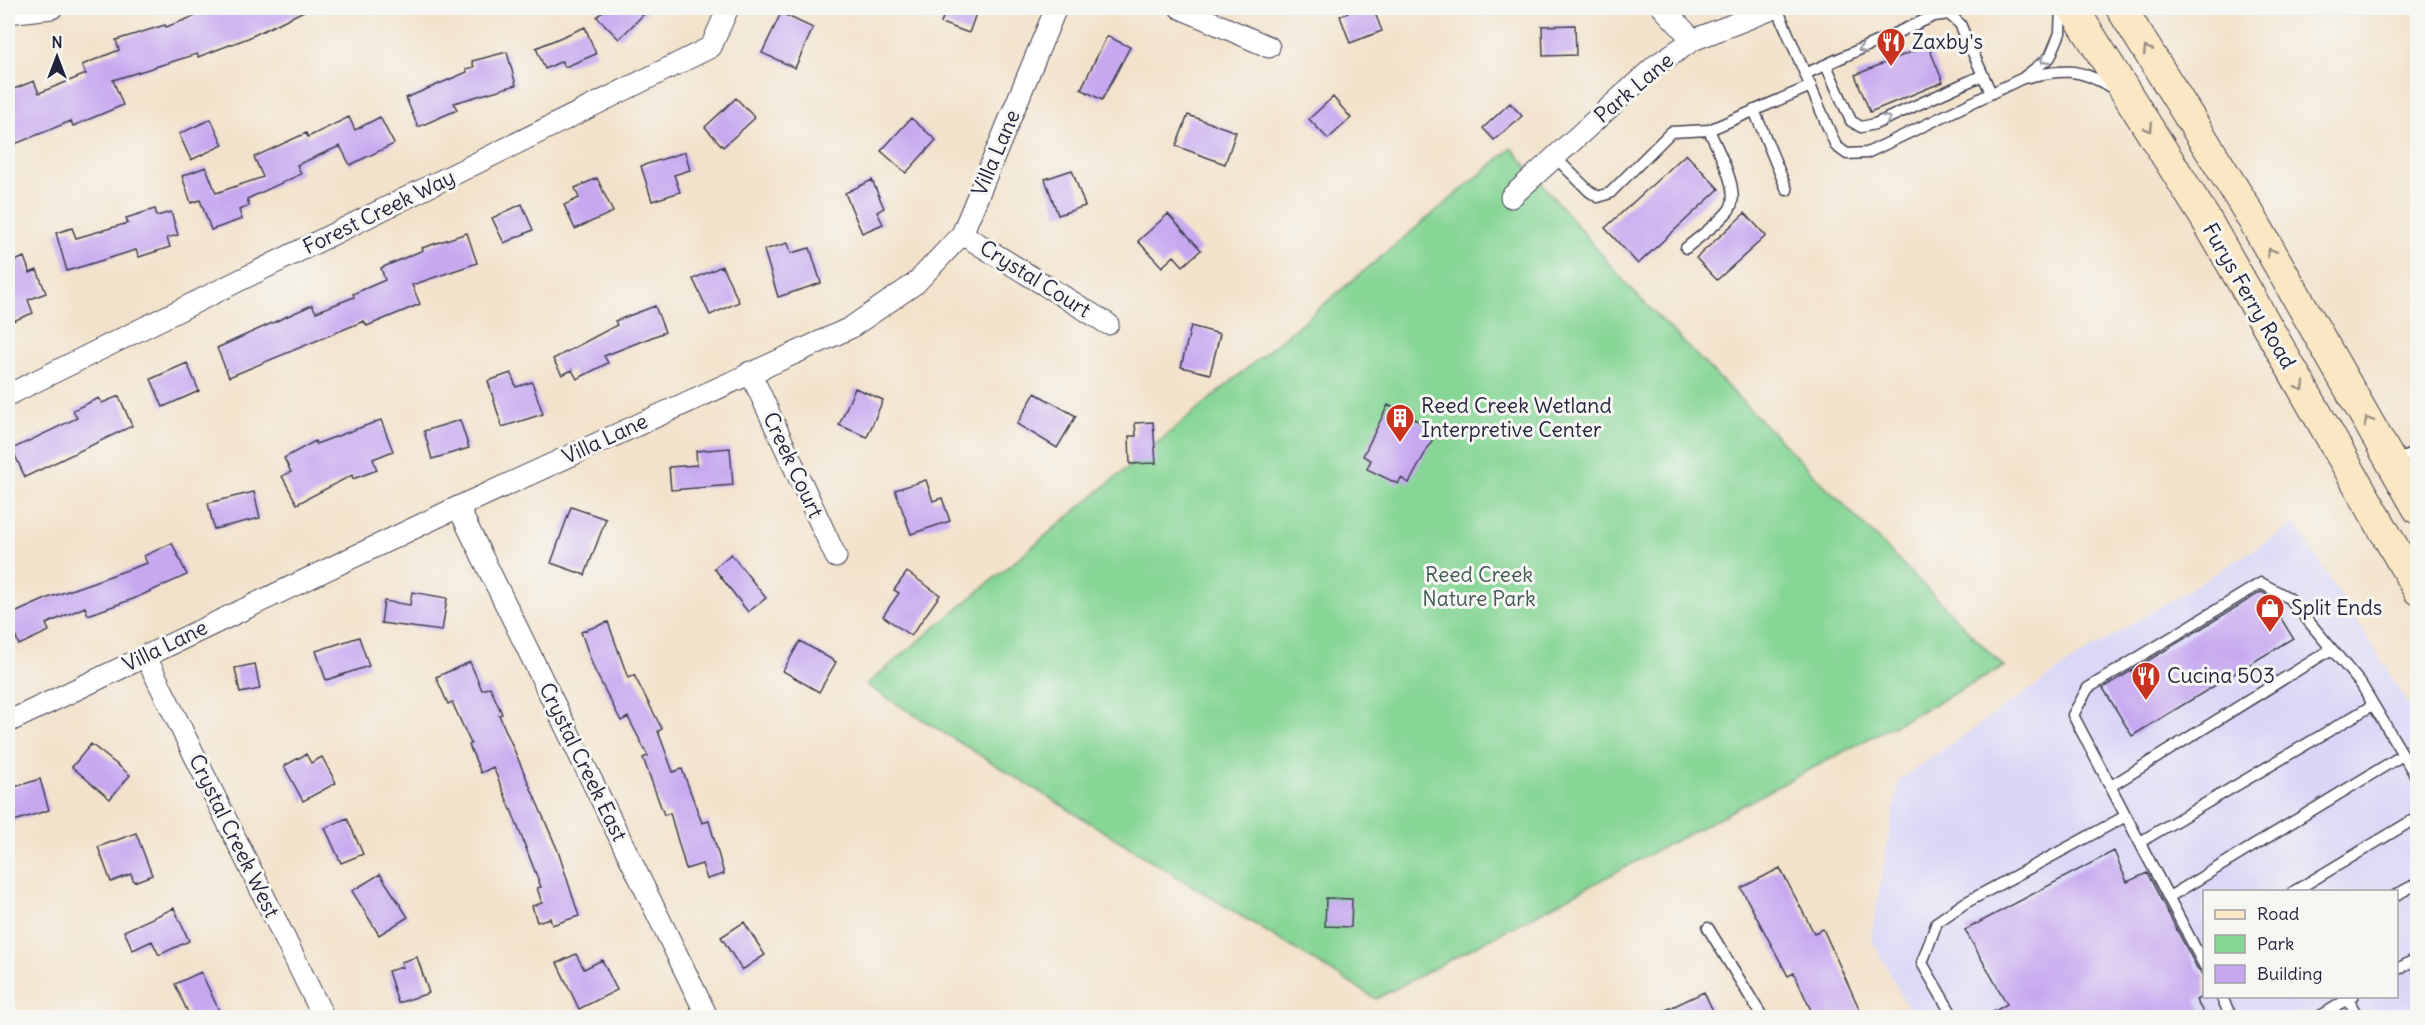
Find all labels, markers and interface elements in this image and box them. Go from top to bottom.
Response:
restaurant icon: Zaxby's [1875,26,1907,68]
north arrow [27,27,87,87]
place label: Zaxby's [1912,28,1983,55]
text: N [51,32,63,52]
one-way arrow [1858,41,1869,53]
one-way arrow [2143,46,2155,56]
street label: Park Lane [1589,47,1679,129]
one-way arrow [2040,53,2051,64]
street label: Villa Lane [965,106,1026,200]
one-way arrow [1881,114,1892,126]
one-way arrow [2141,122,2152,133]
street label: Forest Creek Way [298,163,459,260]
street label: Furys Ferry Road [2197,218,2302,373]
street label: Crystal Court [975,234,1096,323]
one-way arrow [2267,248,2278,258]
one-way arrow [2294,381,2305,391]
place label: Reed Creek Wetland Interpretive Center [1421,392,1612,443]
building icon: Reed Creek Wetland Interpretive Center [1384,402,1416,444]
street label: Villa Lane [558,407,652,470]
street label: Creek Court [757,408,830,522]
one-way arrow [2363,417,2375,428]
park label: Reed Creek Nature Park [1422,561,1536,612]
shop icon: Split Ends [2254,592,2286,634]
place label: Split Ends [2291,594,2382,621]
street label: Villa Lane [118,613,212,678]
restaurant icon: Cucina 503 [2130,660,2162,702]
place label: Cucina 503 [2167,662,2275,689]
street label: Crystal Creek East [533,678,634,846]
street label: Crystal Creek West [183,750,286,922]
legend [2203,890,2398,998]
text: Road [2257,902,2300,925]
text: Park [2257,932,2294,955]
text: Building [2257,962,2322,985]

